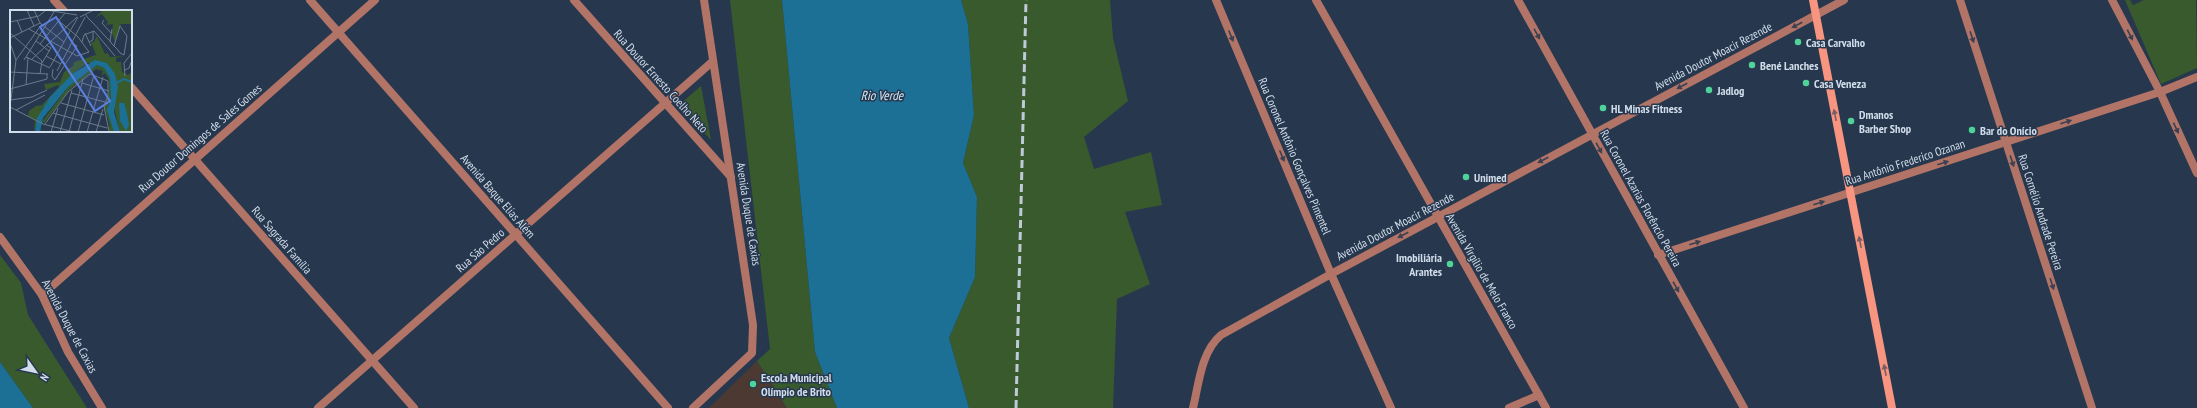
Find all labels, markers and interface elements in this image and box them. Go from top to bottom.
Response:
inset map [10,10,132,132]
street label: Avenida Doutor Moacir Rezende [1652,19,1775,93]
one-way arrow [1791,22,1803,28]
street label: Rua Doutor Ernesto Coelho Neto [611,26,711,136]
one-way arrow [1534,28,1540,40]
one-way arrow [2127,29,2133,41]
one-way arrow [1228,30,1235,42]
one-way arrow [1969,31,1975,43]
place label: Casa Carvalho [1806,35,1866,50]
marker: Casa Carvalho [1793,37,1803,47]
place label: Bené Lanches [1760,58,1818,73]
marker: Bené Lanches [1747,60,1757,70]
street label: Rua Coronel Antônio Gonçalves Pimentel [1255,75,1335,237]
place label: Casa Veneza [1814,76,1866,91]
marker: Casa Veneza [1801,78,1811,88]
street label: Rua Doutor Domingos de Sales Gomes [135,80,265,196]
one-way arrow [1676,83,1688,89]
place label: Jadlog [1716,83,1744,98]
marker: Jadlog [1704,85,1714,95]
water label: Rio Verde [861,87,905,104]
place label: HL Minas Fitness [1611,101,1682,116]
marker: HL Minas Fitness [1598,103,1608,113]
place label: Dmanos Barber Shop [1859,107,1912,136]
one-way arrow [1832,108,1838,121]
marker: Dmanos Barber Shop [1846,116,1856,126]
one-way arrow [2060,119,2072,125]
one-way arrow [2173,122,2179,133]
place label: Bar do Onício [1980,123,2037,138]
marker: Bar do Onício [1967,125,1977,135]
street label: Rua Coronel Azarias Florêncio Pereira [1597,127,1685,269]
street label: Rua Antônio Frederico Ozanan [1843,136,1967,188]
one-way arrow [1596,142,1603,154]
one-way arrow [1279,150,1285,162]
street label: Avenida Baque Elías Além [457,151,539,241]
street label: Rua Cornélio Andrade Pereira [2015,152,2067,272]
one-way arrow [2009,155,2015,167]
one-way arrow [1537,157,1549,163]
one-way arrow [1937,160,1949,166]
street label: Avenida Duque de Caxias [733,161,765,267]
place label: Unimed [1474,170,1507,185]
marker: Unimed [1461,172,1471,182]
street label: Avenida Doutor Moacir Rezende [1334,189,1457,263]
one-way arrow [1813,200,1825,206]
street label: Rua Sagrada Família [249,203,315,277]
street label: Avenida Virgílio de Melo Franco [1443,211,1521,331]
street label: Rua São Pedro [453,225,507,275]
one-way arrow [1397,232,1409,238]
one-way arrow [1857,236,1863,248]
one-way arrow [1690,240,1702,246]
place label: Imobiliária Arantes [1396,250,1442,279]
marker: Imobiliária Arantes [1445,259,1455,269]
street label: Avenida Duque de Caxias [39,277,101,375]
one-way arrow [2049,279,2055,291]
one-way arrow [1672,281,1679,292]
north arrow [16,352,56,392]
one-way arrow [1882,364,1888,376]
place label: Escola Municipal Olímpio de Brito [761,370,832,399]
text: N [37,371,52,384]
marker: Escola Municipal Olímpio de Brito [748,379,758,389]

